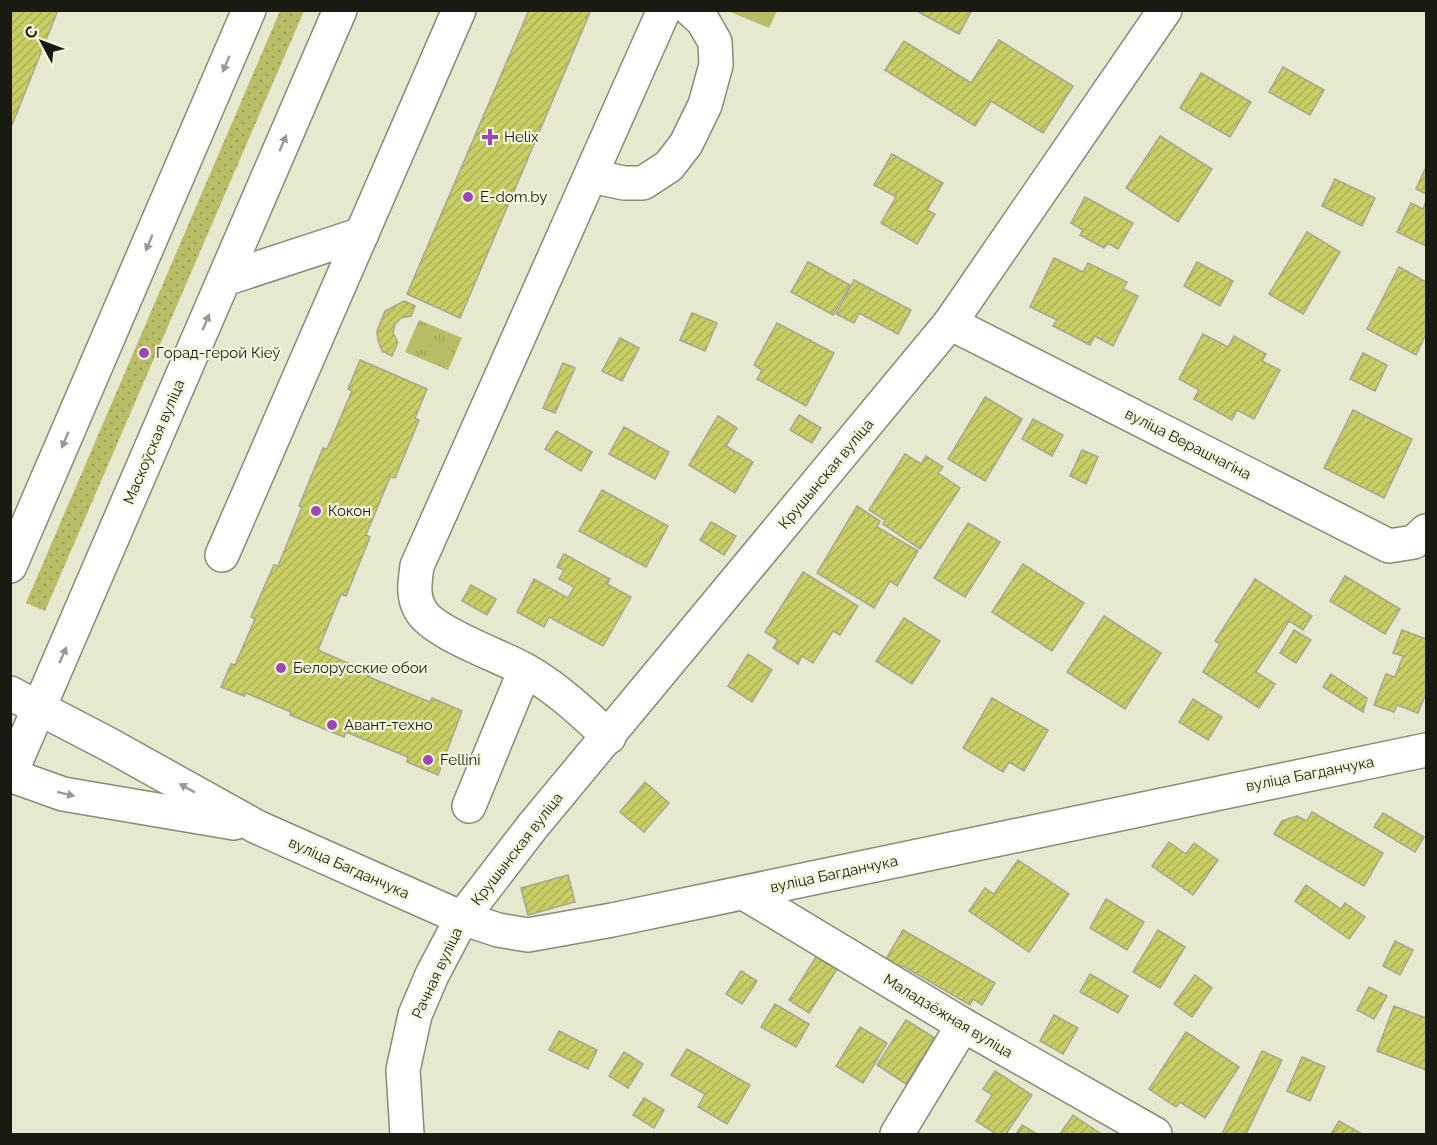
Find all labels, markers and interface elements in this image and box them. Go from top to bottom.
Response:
north arrow [12,12,72,72]
text: С [20,22,42,43]
one-way arrow [221,56,231,74]
marker: Helix [481,128,499,146]
place label: Helix [504,128,539,146]
one-way arrow [279,134,288,151]
place label: E-dom.by [480,188,547,206]
marker: E-dom.by [461,190,475,204]
one-way arrow [144,235,154,253]
one-way arrow [201,312,211,330]
place label: Горад-герой Кіеў [156,344,280,362]
marker: Горад-герой Кіеў [137,346,151,360]
street label: Маскоўская вуліца [120,377,188,507]
street label: вуліца Верашчагіна [1122,404,1254,484]
street label: Крушынская вуліца [775,415,877,533]
one-way arrow [60,431,70,449]
place label: Кокон [328,502,371,520]
marker: Кокон [309,504,323,518]
one-way arrow [58,647,67,664]
place label: Белорусские обои [293,659,428,677]
marker: Белорусские обои [274,661,288,675]
place label: Авант-техно [344,716,433,734]
marker: Авант-техно [325,718,339,732]
place label: Fellini [440,751,481,769]
marker: Fellini [421,753,435,767]
street label: вуліца Багданчука [1244,753,1376,795]
one-way arrow [178,783,195,793]
one-way arrow [57,789,75,799]
street label: Крушынская вуліца [467,789,567,909]
street label: вуліца Багданчука [286,833,412,903]
street label: вуліца Багданчука [768,852,900,896]
street label: Рачная вуліца [408,925,466,1021]
street label: Маладзёжная вуліца [880,970,1016,1062]

